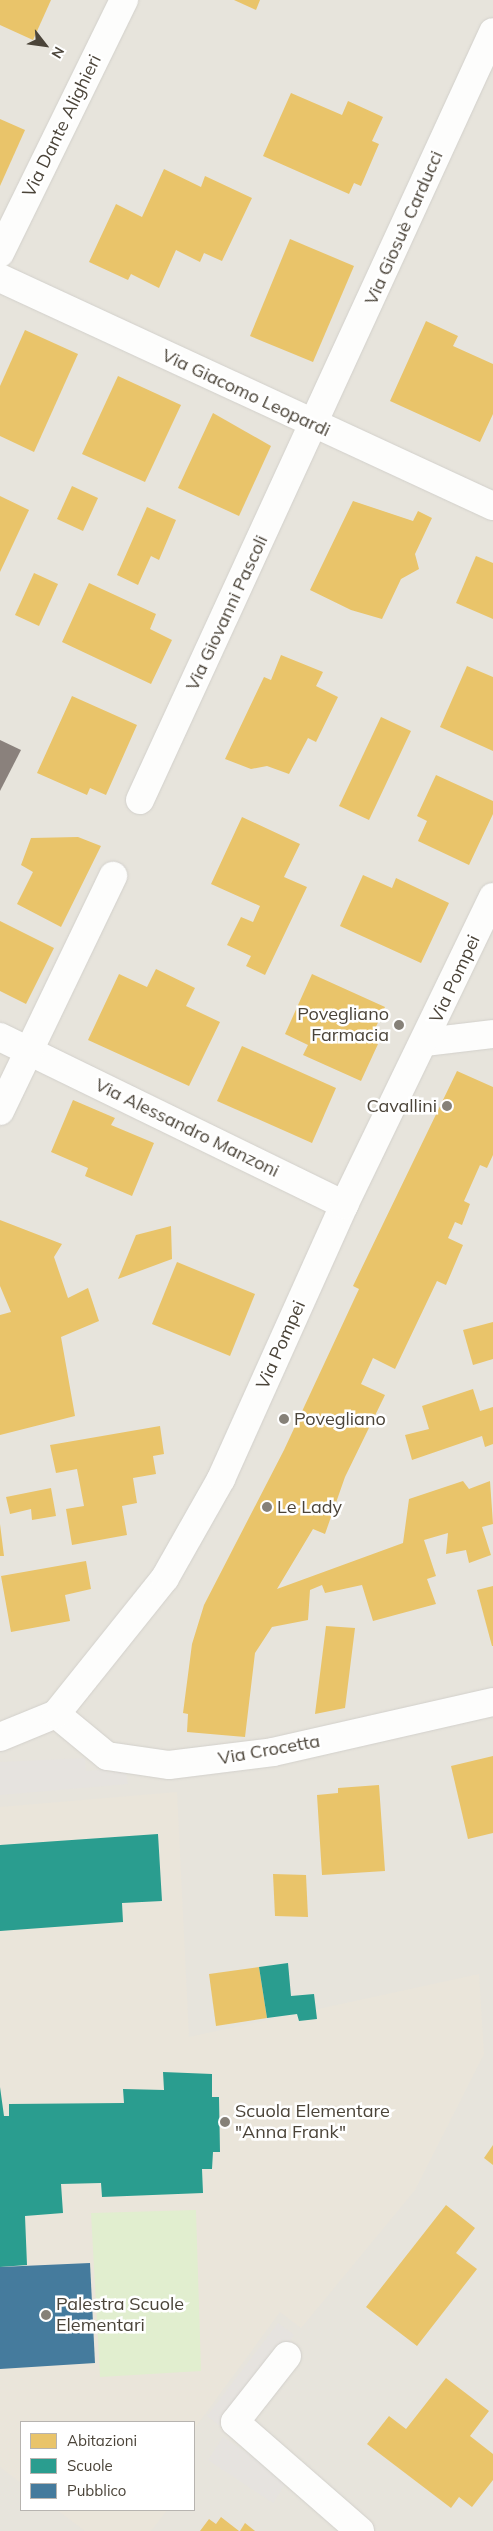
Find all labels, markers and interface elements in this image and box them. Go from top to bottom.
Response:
north arrow [20,20,70,70]
text: N [48,43,68,62]
street label: Via Dante Alighieri [18,51,106,201]
street label: Via Giosuè Carducci [360,148,448,308]
street label: Via Giacomo Leopardi [158,344,334,442]
street label: Via Giovanni Pascoli [182,532,272,694]
street label: Via Pompei [425,932,485,1026]
place label: Povegliano Farmacia [297,1004,389,1046]
marker: Povegliano Farmacia [393,1019,405,1031]
street label: Via Alessandro Manzoni [91,1074,283,1182]
place label: Cavallini [366,1095,437,1117]
marker: Cavallini [441,1100,453,1112]
street label: Via Pompei [252,1297,310,1393]
place label: Povegliano [294,1408,386,1430]
marker: Povegliano [278,1413,290,1425]
place label: Le Lady [277,1496,342,1518]
marker: Le Lady [261,1501,273,1513]
street label: Via Crocetta [216,1730,322,1770]
place label: Scuola Elementare "Anna Frank" [235,2101,390,2144]
marker: Scuola Elementare "Anna Frank" [219,2116,231,2128]
place label: Palestra Scuole Elementari [56,2294,184,2336]
marker: Palestra Scuole Elementari [40,2309,52,2321]
legend [20,2421,195,2511]
text: Abitazioni [67,2431,137,2450]
text: Scuole [67,2456,113,2475]
text: Pubblico [67,2481,126,2500]

